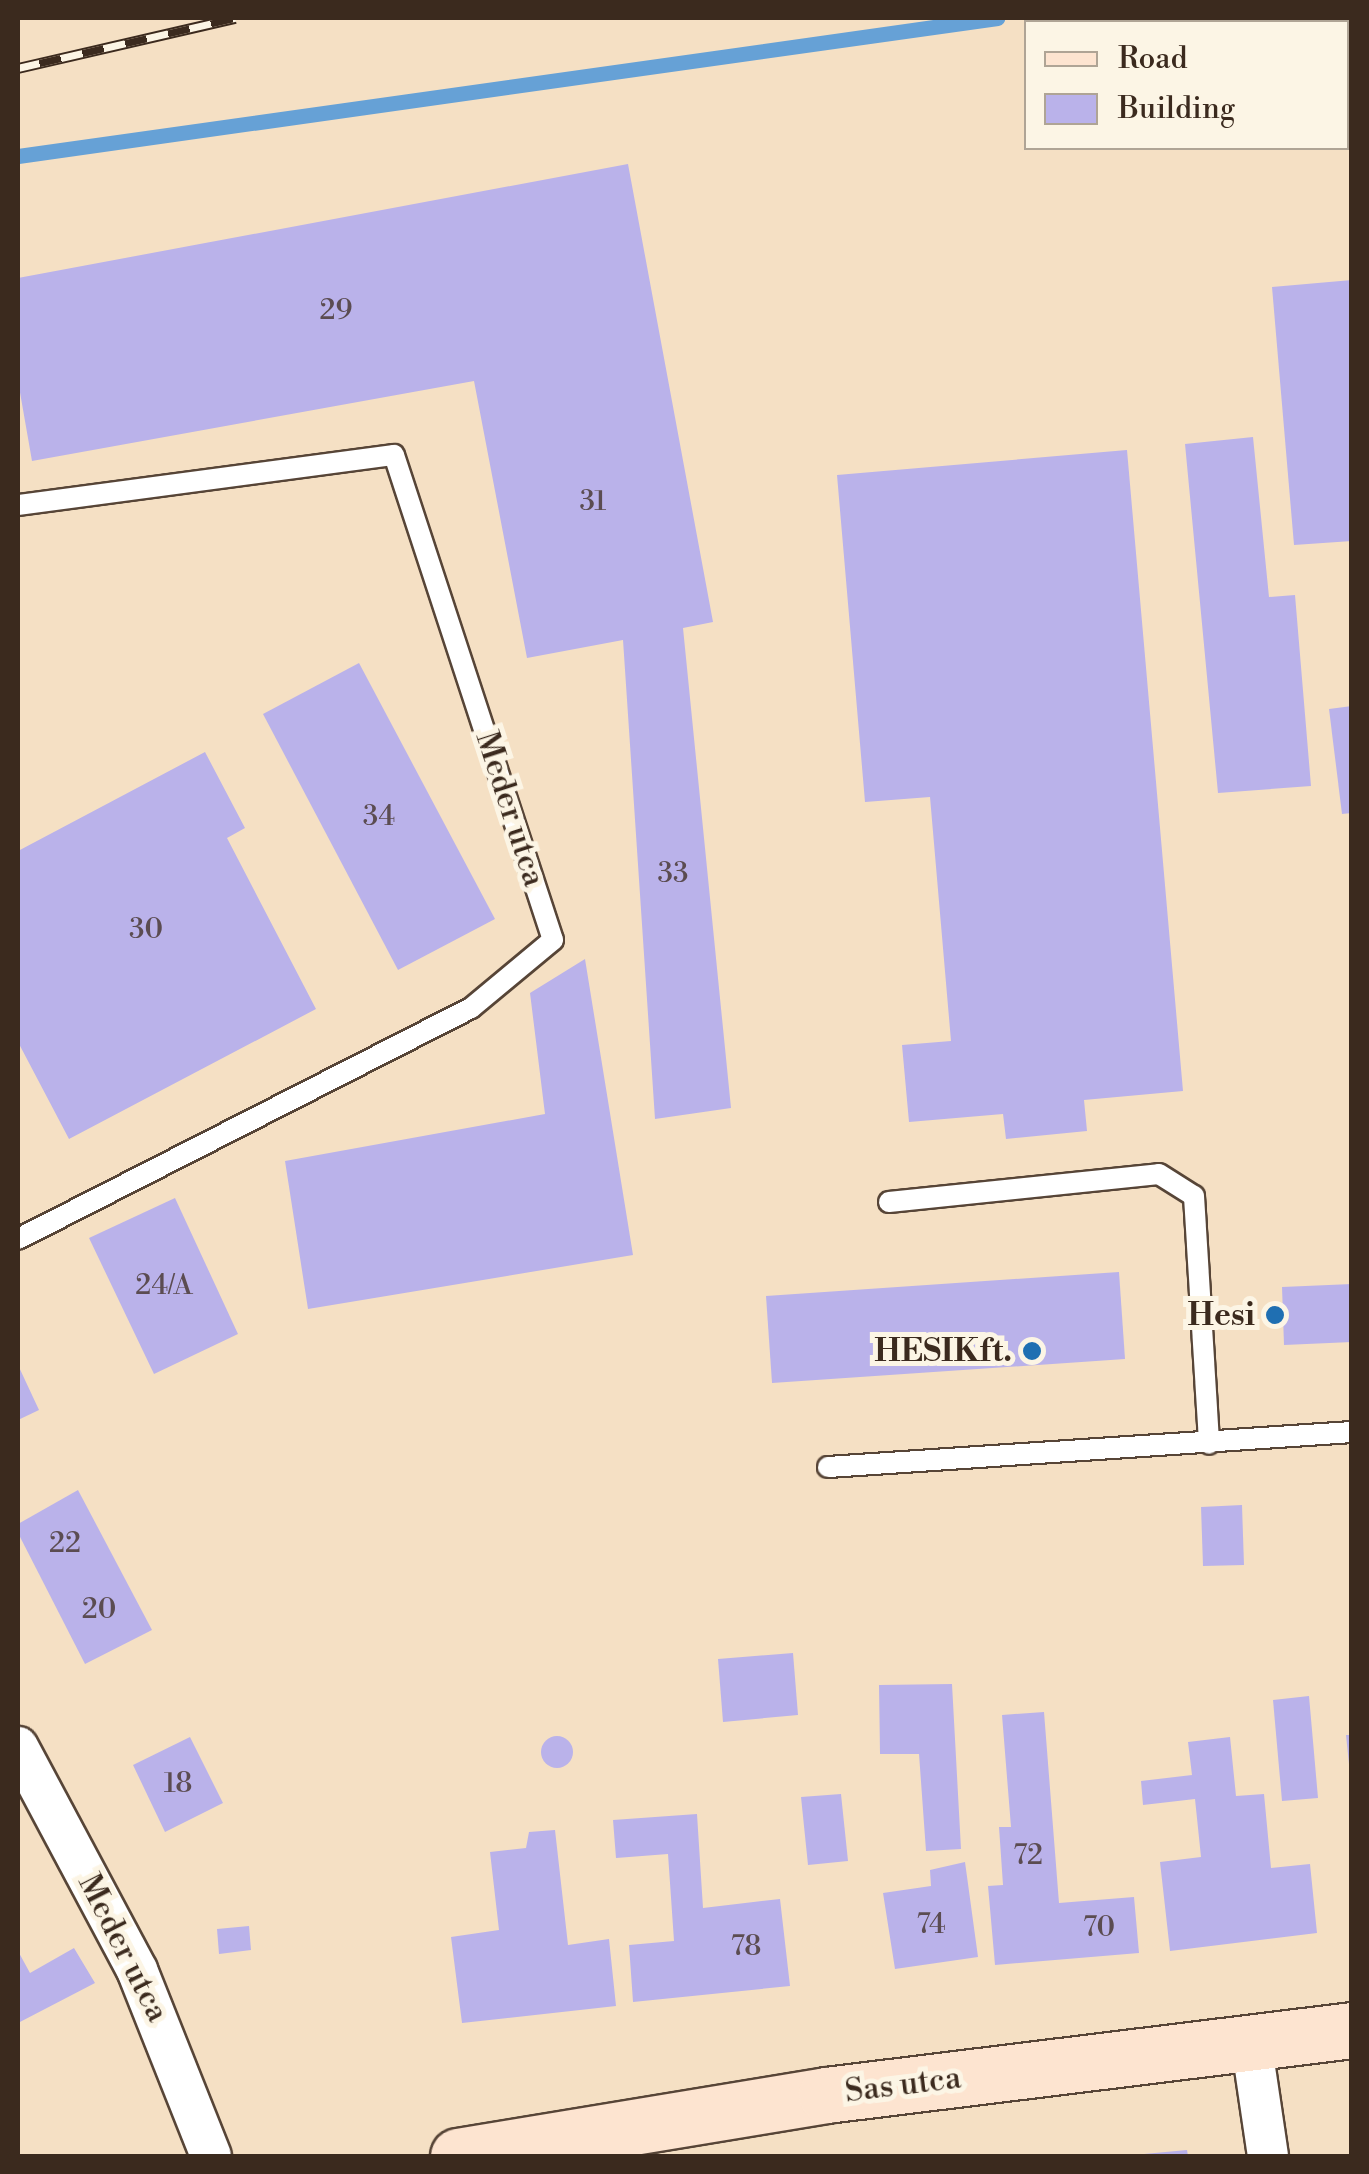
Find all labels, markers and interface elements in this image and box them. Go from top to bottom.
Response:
legend [1024,20,1349,150]
text: Road [1118,40,1188,78]
text: Building [1118,90,1235,128]
house number: 29 [320,294,352,328]
house number: 31 [580,485,606,519]
street label: Meder utca [467,727,553,891]
house number: 34 [363,800,395,834]
house number: 33 [658,857,688,891]
house number: 30 [129,913,163,947]
house number: 24/A [135,1269,193,1303]
place label: Hesi [1187,1296,1255,1334]
marker: Hesi [1264,1304,1286,1326]
place label: HESIKft. [874,1332,1012,1370]
marker: HESIKft. [1021,1340,1043,1362]
house number: 22 [49,1527,81,1561]
house number: 20 [82,1593,116,1627]
house number: 18 [164,1767,192,1801]
house number: 72 [1013,1839,1043,1873]
street label: Meder utca [69,1868,177,2028]
house number: 74 [916,1908,946,1942]
house number: 70 [1083,1911,1115,1945]
house number: 78 [731,1930,761,1964]
street label: Sas utca [843,2059,963,2111]

